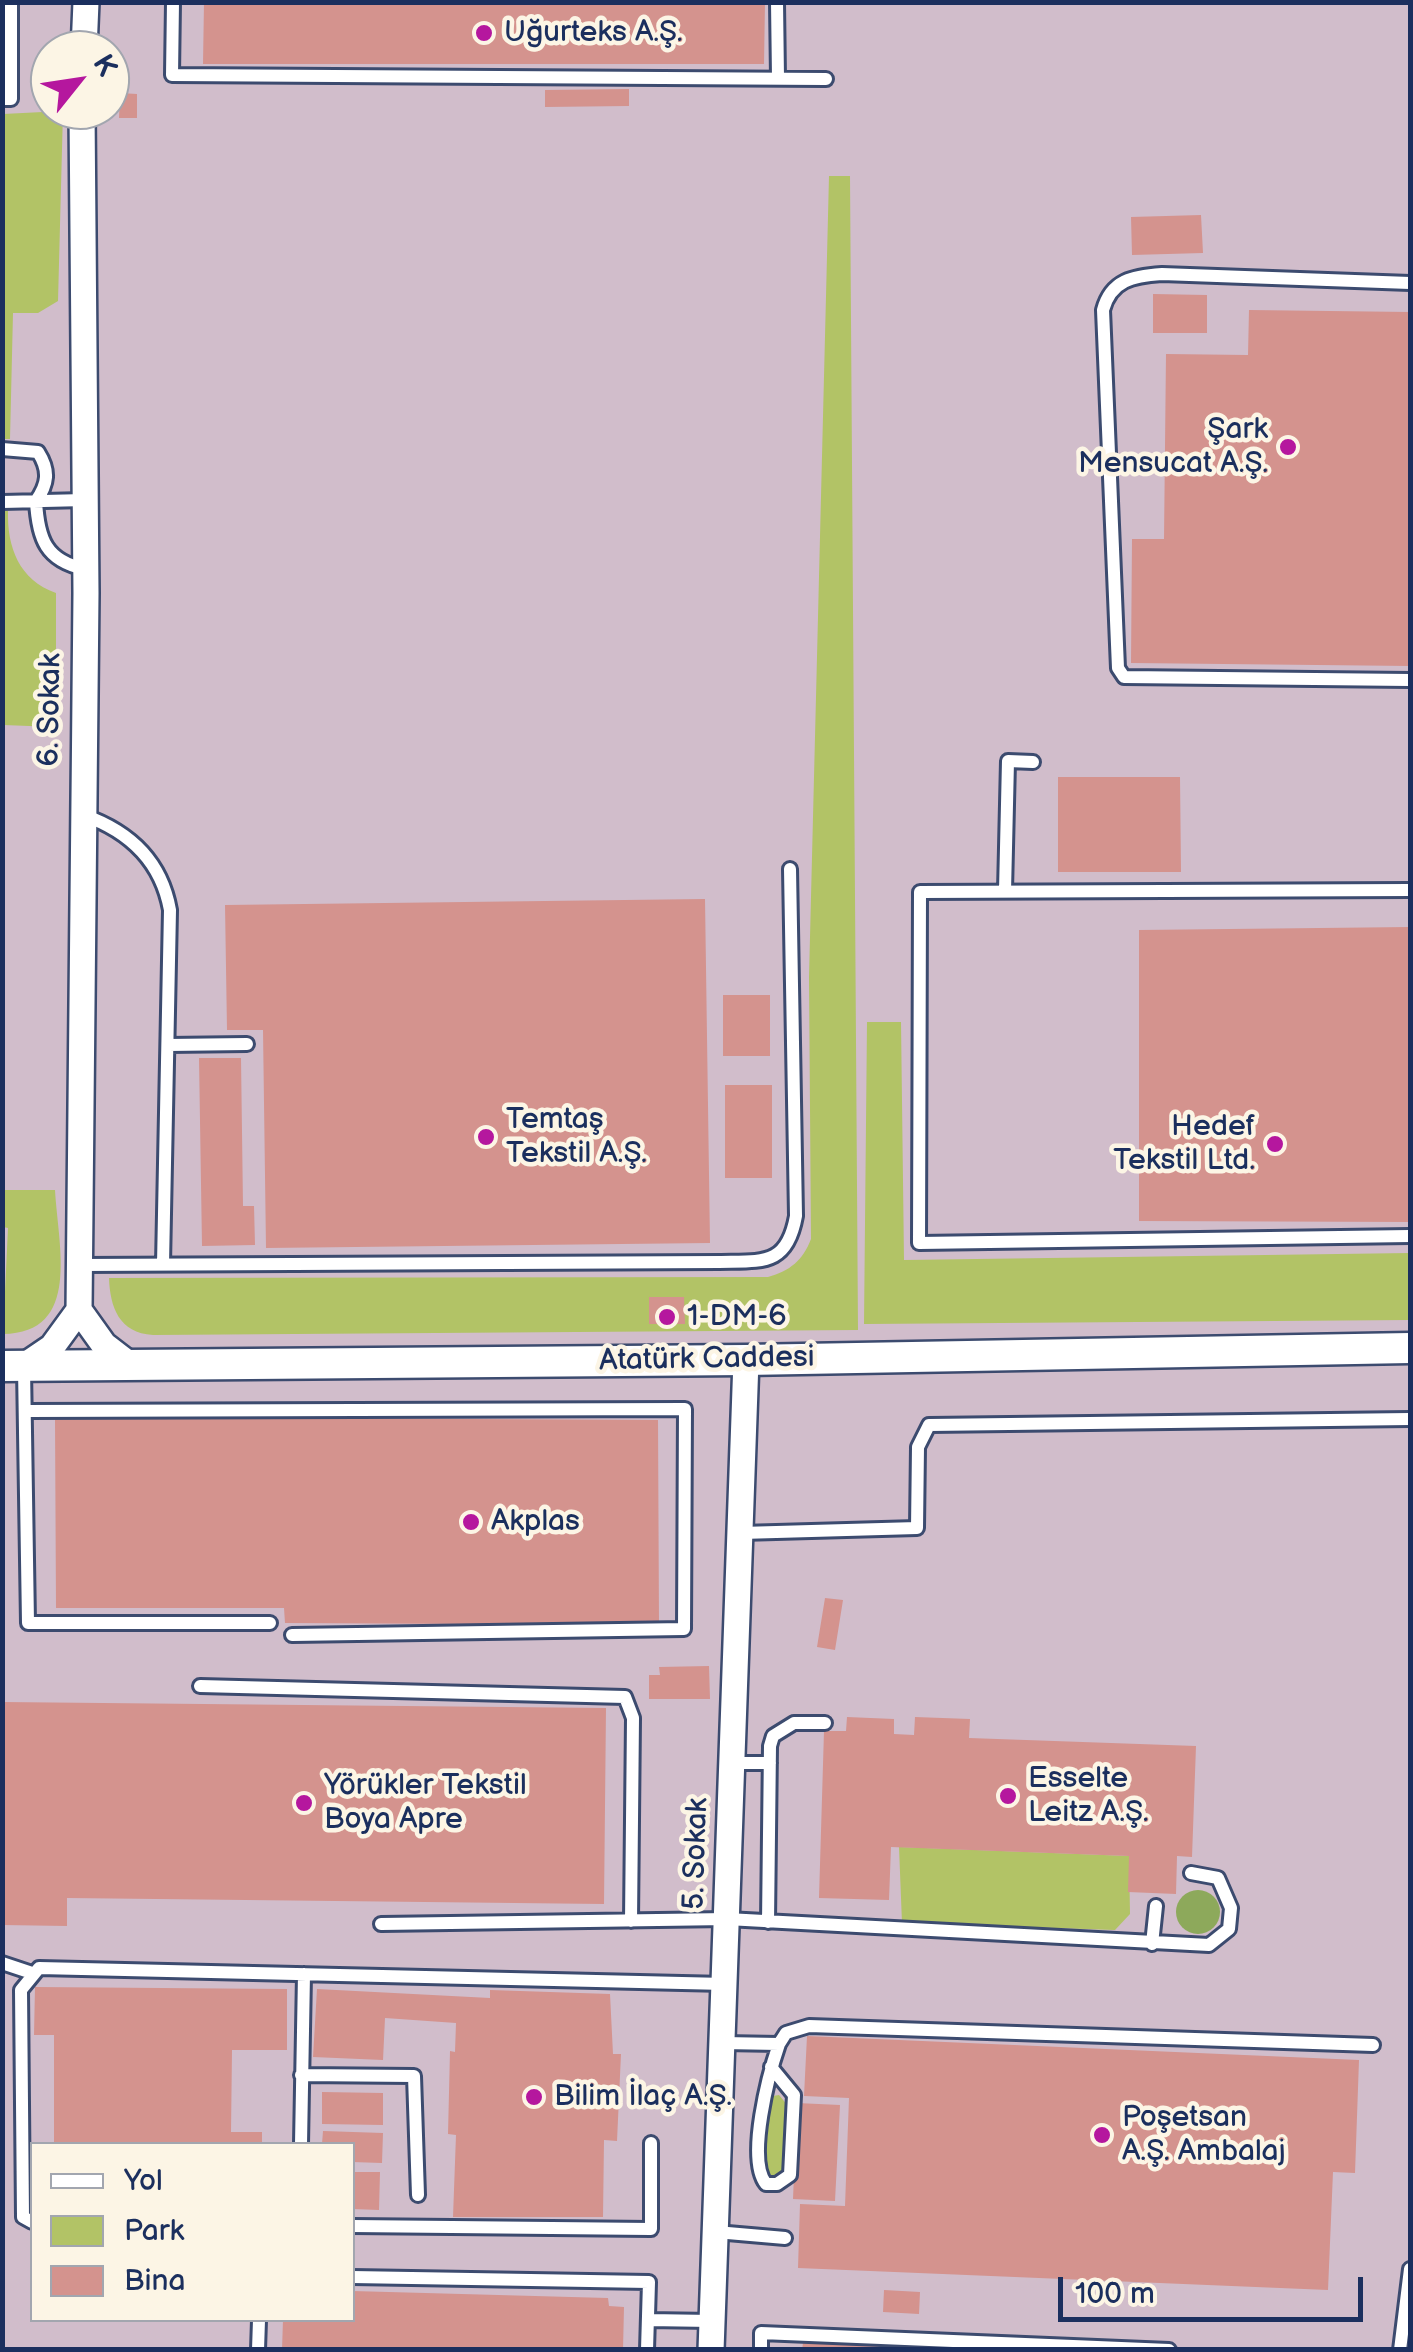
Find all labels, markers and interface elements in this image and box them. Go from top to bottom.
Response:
place label: Uğurteks A.Ş. [504,15,683,51]
marker: Uğurteks A.Ş. [473,22,495,44]
north arrow [30,30,130,130]
text: K [86,49,124,82]
place label: Şark Mensucat A.Ş. [1078,412,1268,482]
marker: Şark Mensucat A.Ş. [1277,436,1299,458]
street label: 6. Sokak [32,653,70,767]
place label: Temtaş Tekstil A.Ş. [506,1102,647,1172]
place label: Hedef Tekstil Ltd. [1113,1109,1255,1180]
marker: Temtaş Tekstil A.Ş. [475,1126,497,1148]
marker: Hedef Tekstil Ltd. [1264,1133,1286,1155]
place label: 1-DM-6 [687,1299,787,1335]
marker: 1-DM-6 [656,1306,678,1328]
street label: Atatürk Caddesi [599,1340,815,1380]
place label: Akplas [491,1504,580,1540]
marker: Akplas [460,1511,482,1533]
place label: Esselte Leitz A.Ş. [1028,1761,1148,1832]
place label: Yörükler Tekstil Boya Apre [324,1768,527,1838]
marker: Esselte Leitz A.Ş. [997,1785,1019,1807]
marker: Yörükler Tekstil Boya Apre [293,1792,315,1814]
street label: 5. Sokak [677,1797,717,1911]
place label: Bilim İlaç A.Ş. [554,2079,732,2115]
marker: Bilim İlaç A.Ş. [523,2086,545,2108]
place label: Poşetsan A.Ş. Ambalaj [1122,2100,1286,2170]
marker: Poşetsan A.Ş. Ambalaj [1091,2124,1113,2146]
legend [30,2142,355,2322]
text: Yol [124,2163,163,2199]
text: Park [124,2213,184,2249]
scale bar [1063,2257,1368,2319]
text: Bina [124,2263,185,2299]
text: 100 m [1075,2276,1155,2312]

